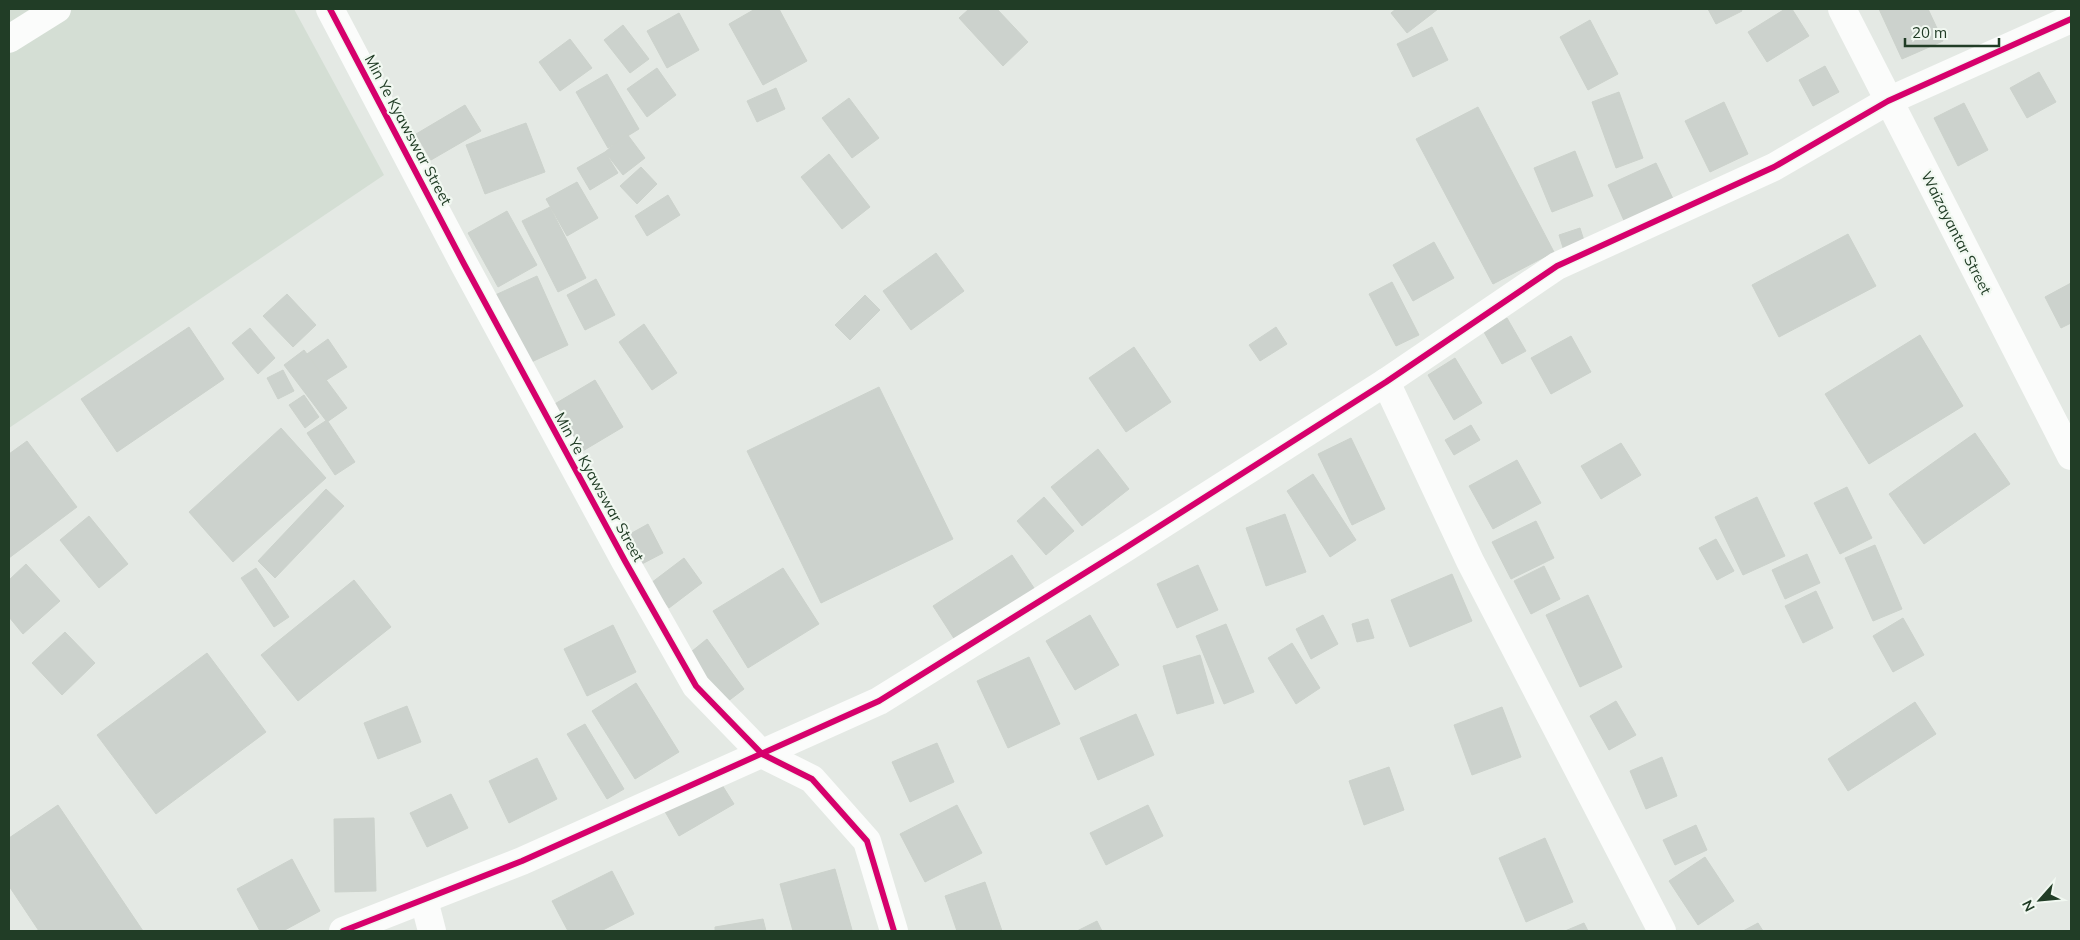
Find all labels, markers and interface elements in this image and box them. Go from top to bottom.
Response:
scale bar [1905,15,1999,47]
text: 20 m [1912,23,1947,42]
street label: Min Ye Kyawswar Street [361,51,456,208]
street label: Waizayantar Street [1917,168,1996,298]
street label: Min Ye Kyawswar Street [550,409,648,565]
north arrow [2015,875,2065,925]
text: N [2018,897,2039,915]

